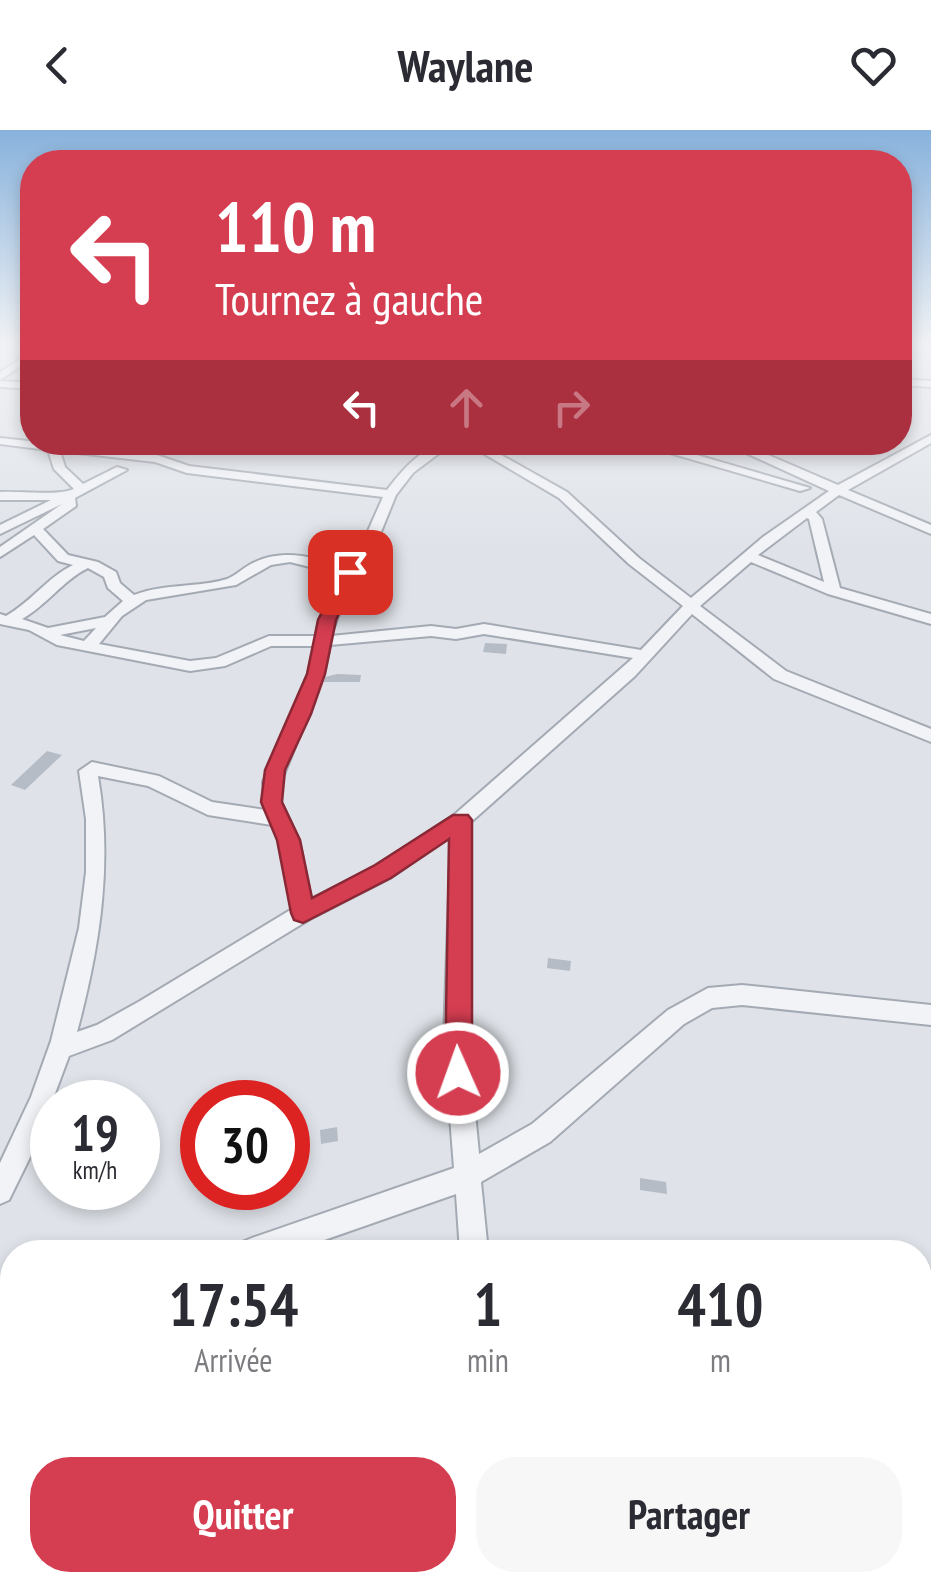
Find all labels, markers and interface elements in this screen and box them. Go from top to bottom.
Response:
text: Waylane [398,36,534,94]
icon: back [30,38,85,93]
icon: heart [846,38,901,93]
text: 110 m [215,181,376,271]
icon: left [50,190,180,320]
text: Tournez à gauche [215,269,483,327]
icon: left [334,380,389,435]
icon: ahead [439,380,494,435]
icon: right [544,380,599,435]
pin [308,530,393,615]
icon: arrive [323,545,378,600]
position arrow [406,1021,510,1125]
speed limit sign: 30 [180,1080,310,1210]
text: 19 [71,1100,119,1165]
text: km/h [73,1154,117,1186]
text: 17:54 [169,1265,298,1343]
text: 1 [474,1265,502,1343]
text: 410 [677,1265,763,1343]
text: Arrivée [194,1339,273,1381]
text: min [467,1339,509,1381]
text: m [710,1339,731,1381]
button: Quitter [30,1457,456,1572]
button: Partager [476,1457,902,1572]

